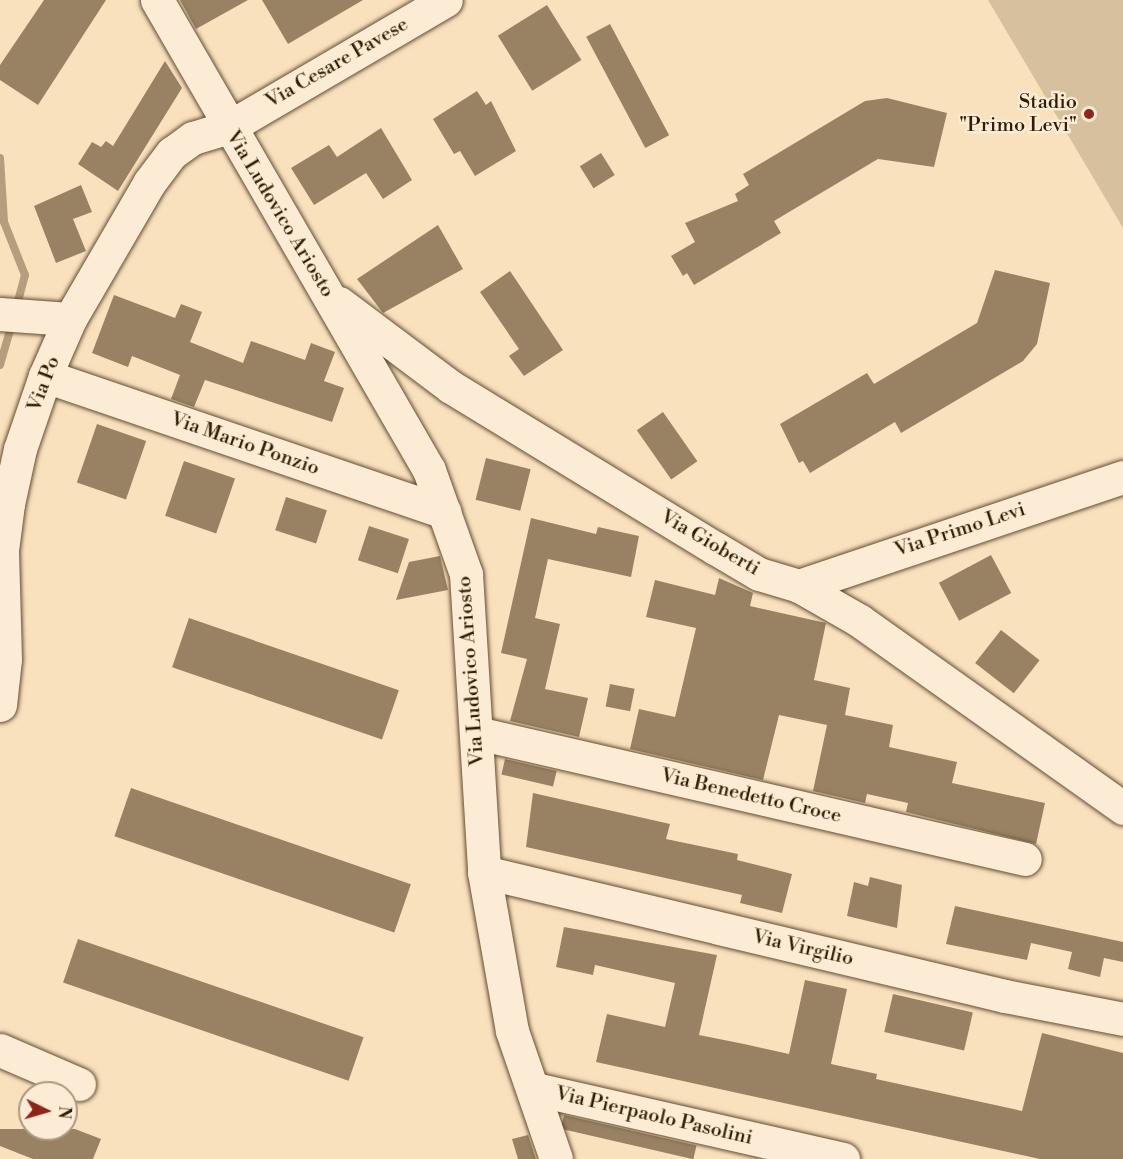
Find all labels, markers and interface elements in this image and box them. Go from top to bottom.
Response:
street label: Via Cesare Pavese [261,12,413,114]
place label: Stadio "Primo Levi" [959,90,1077,137]
marker: Stadio "Primo Levi" [1082,107,1096,121]
street label: Via Ludovico Ariosto [221,126,339,302]
street label: Via Po [22,353,66,415]
street label: Via Mario Ponzio [167,407,323,481]
street label: Via Primo Levi [892,498,1028,562]
street label: Via Gioberti [656,505,764,581]
street label: Via Ludovico Ariosto [452,575,490,767]
street label: Via Benedetto Croce [658,764,844,828]
street label: Via Virgilio [750,925,856,971]
north arrow [18,1081,78,1141]
street label: Via Pierpaolo Pasolini [553,1082,755,1150]
text: N [53,1105,74,1120]

